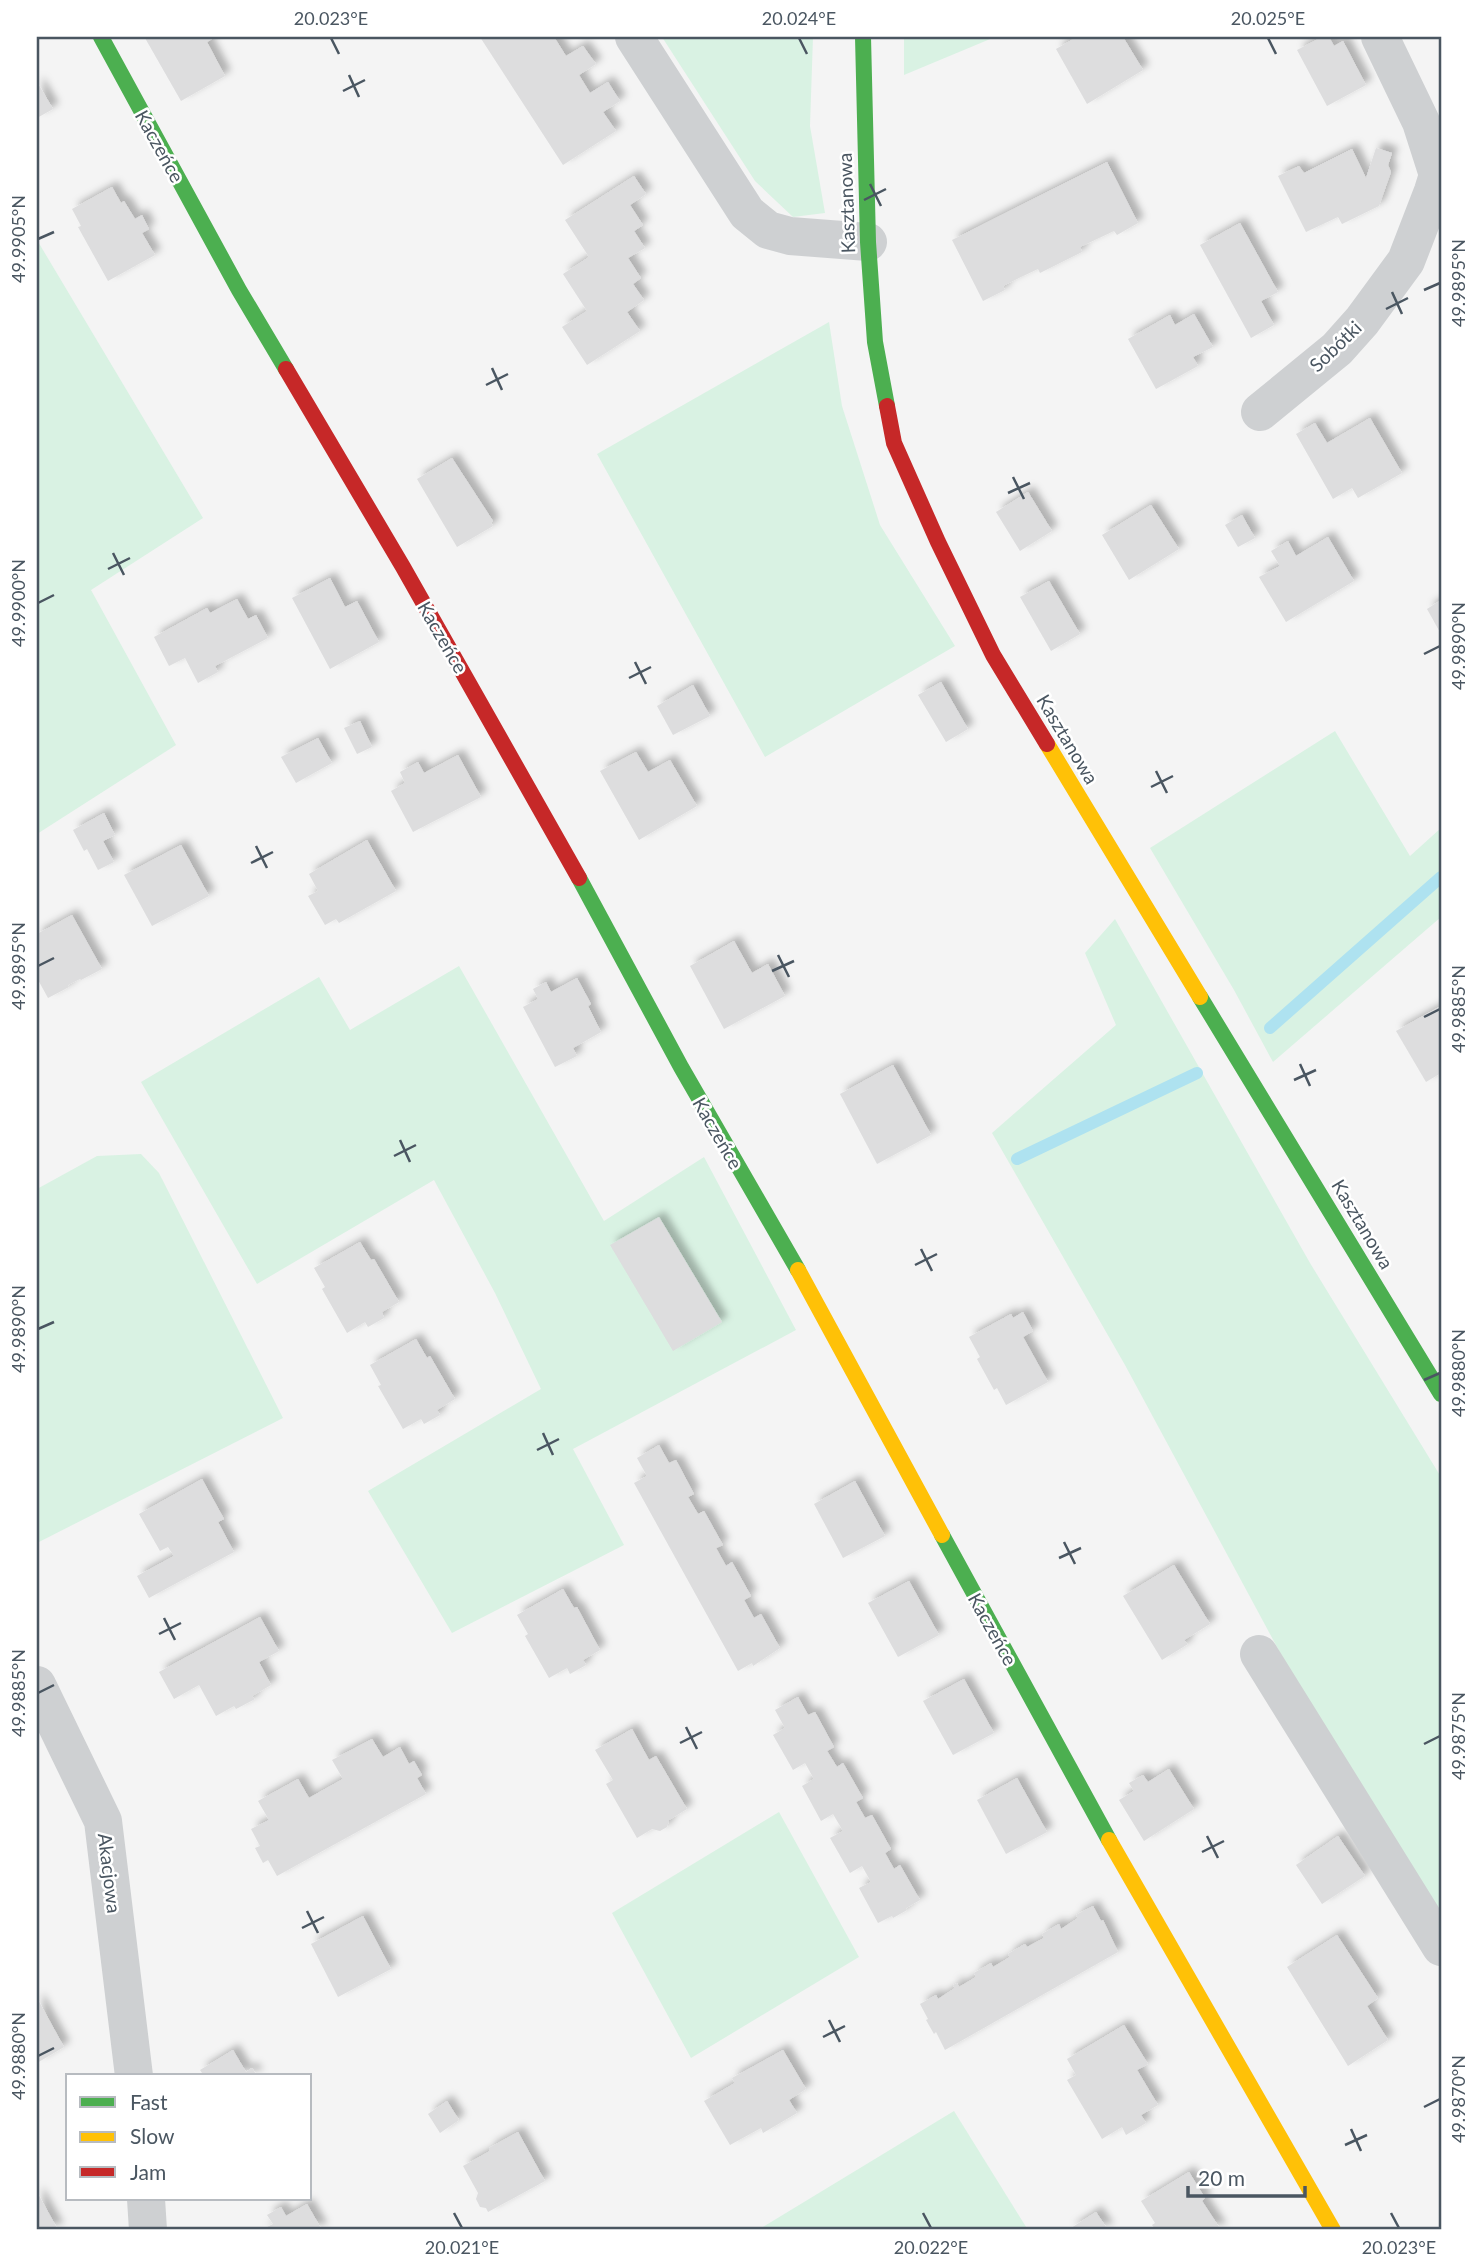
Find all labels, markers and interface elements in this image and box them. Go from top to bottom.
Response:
text: 20.023°E [294,7,368,29]
text: 20.024°E [762,7,836,29]
text: 20.025°E [1231,7,1305,29]
street label: Kaczeńce [131,106,189,186]
street label: Kasztanowa [833,152,859,254]
text: 49.9905°N [7,195,29,283]
text: 49.9895°N [1447,239,1469,327]
street label: Sobótki [1304,316,1366,376]
text: 49.9900°N [7,559,29,647]
street label: Kaczeńce [413,597,473,677]
text: 49.9890°N [1447,602,1469,690]
street label: Kasztanowa [1032,690,1104,788]
text: 49.9895°N [7,922,29,1010]
text: 49.9885°N [1447,965,1469,1053]
street label: Kaczeńce [688,1093,748,1173]
street label: Kasztanowa [1327,1175,1399,1273]
text: 49.9890°N [7,1285,29,1373]
text: 49.9880°N [1447,1329,1469,1417]
street label: Kaczeńce [964,1589,1022,1669]
text: 49.9885°N [7,1649,29,1737]
text: 49.9875°N [1447,1692,1469,1780]
street label: Akacjowa [94,1832,126,1914]
text: 49.9880°N [7,2012,29,2100]
text: 49.9870°N [1447,2055,1469,2143]
legend [66,2074,312,2200]
text: Fast [130,2089,168,2114]
text: Slow [130,2123,175,2148]
scale bar [1188,2155,1305,2199]
text: Jam [130,2159,166,2184]
text: 20 m [1198,2165,1245,2190]
text: 20.021°E [425,2236,499,2258]
text: 20.022°E [894,2236,968,2258]
text: 20.023°E [1362,2236,1436,2258]

